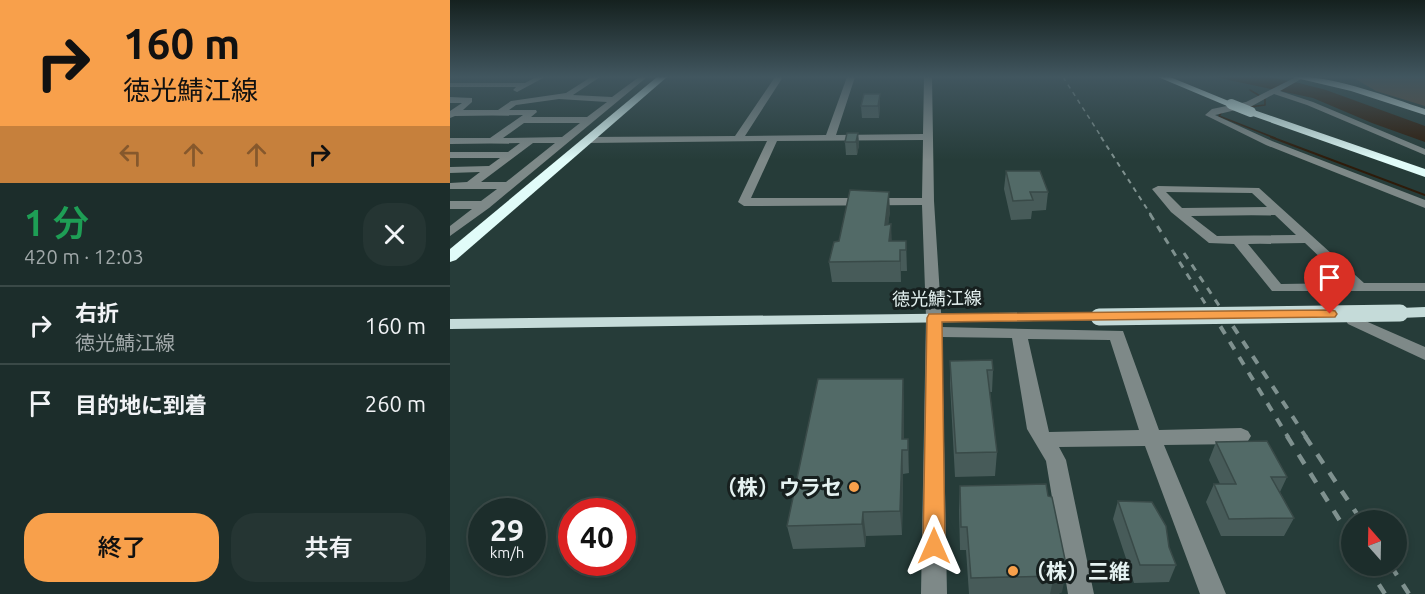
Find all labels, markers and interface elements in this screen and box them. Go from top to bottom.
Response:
text: 160 m [123,20,240,67]
icon: right [24,24,102,102]
text: 徳光鯖江線 [123,75,258,105]
icon: left [114,138,147,171]
icon: ahead [177,138,210,171]
icon: ahead [240,138,273,171]
icon: right [303,138,336,171]
text: 1 分 [24,202,89,243]
button: close [363,203,426,266]
text: 420 m · 12:03 [24,245,144,268]
pin [1304,252,1355,314]
icon: arrive [1313,261,1346,294]
street label: 徳光鯖江線 [892,287,982,309]
text: 右折 [75,300,119,325]
icon: right [24,309,57,342]
text: 160 m [365,313,426,338]
text: 徳光鯖江線 [75,331,175,354]
icon: arrive [24,387,57,420]
text: 260 m [365,391,426,416]
text: 目的地に到着 [75,392,207,417]
place label: （株）ウラセ [716,475,842,499]
marker: （株）ウラセ [847,480,861,494]
speed limit sign: 40 [558,498,636,576]
north arrow [1341,510,1407,576]
map controls [1341,510,1407,576]
button: 終了 [24,513,219,582]
button: 共有 [231,513,426,582]
text: 29 [490,513,524,547]
position arrow [902,514,966,578]
text: km/h [490,544,524,561]
place label: （株）三維 [1025,559,1130,583]
marker: （株）三維 [1006,564,1020,578]

